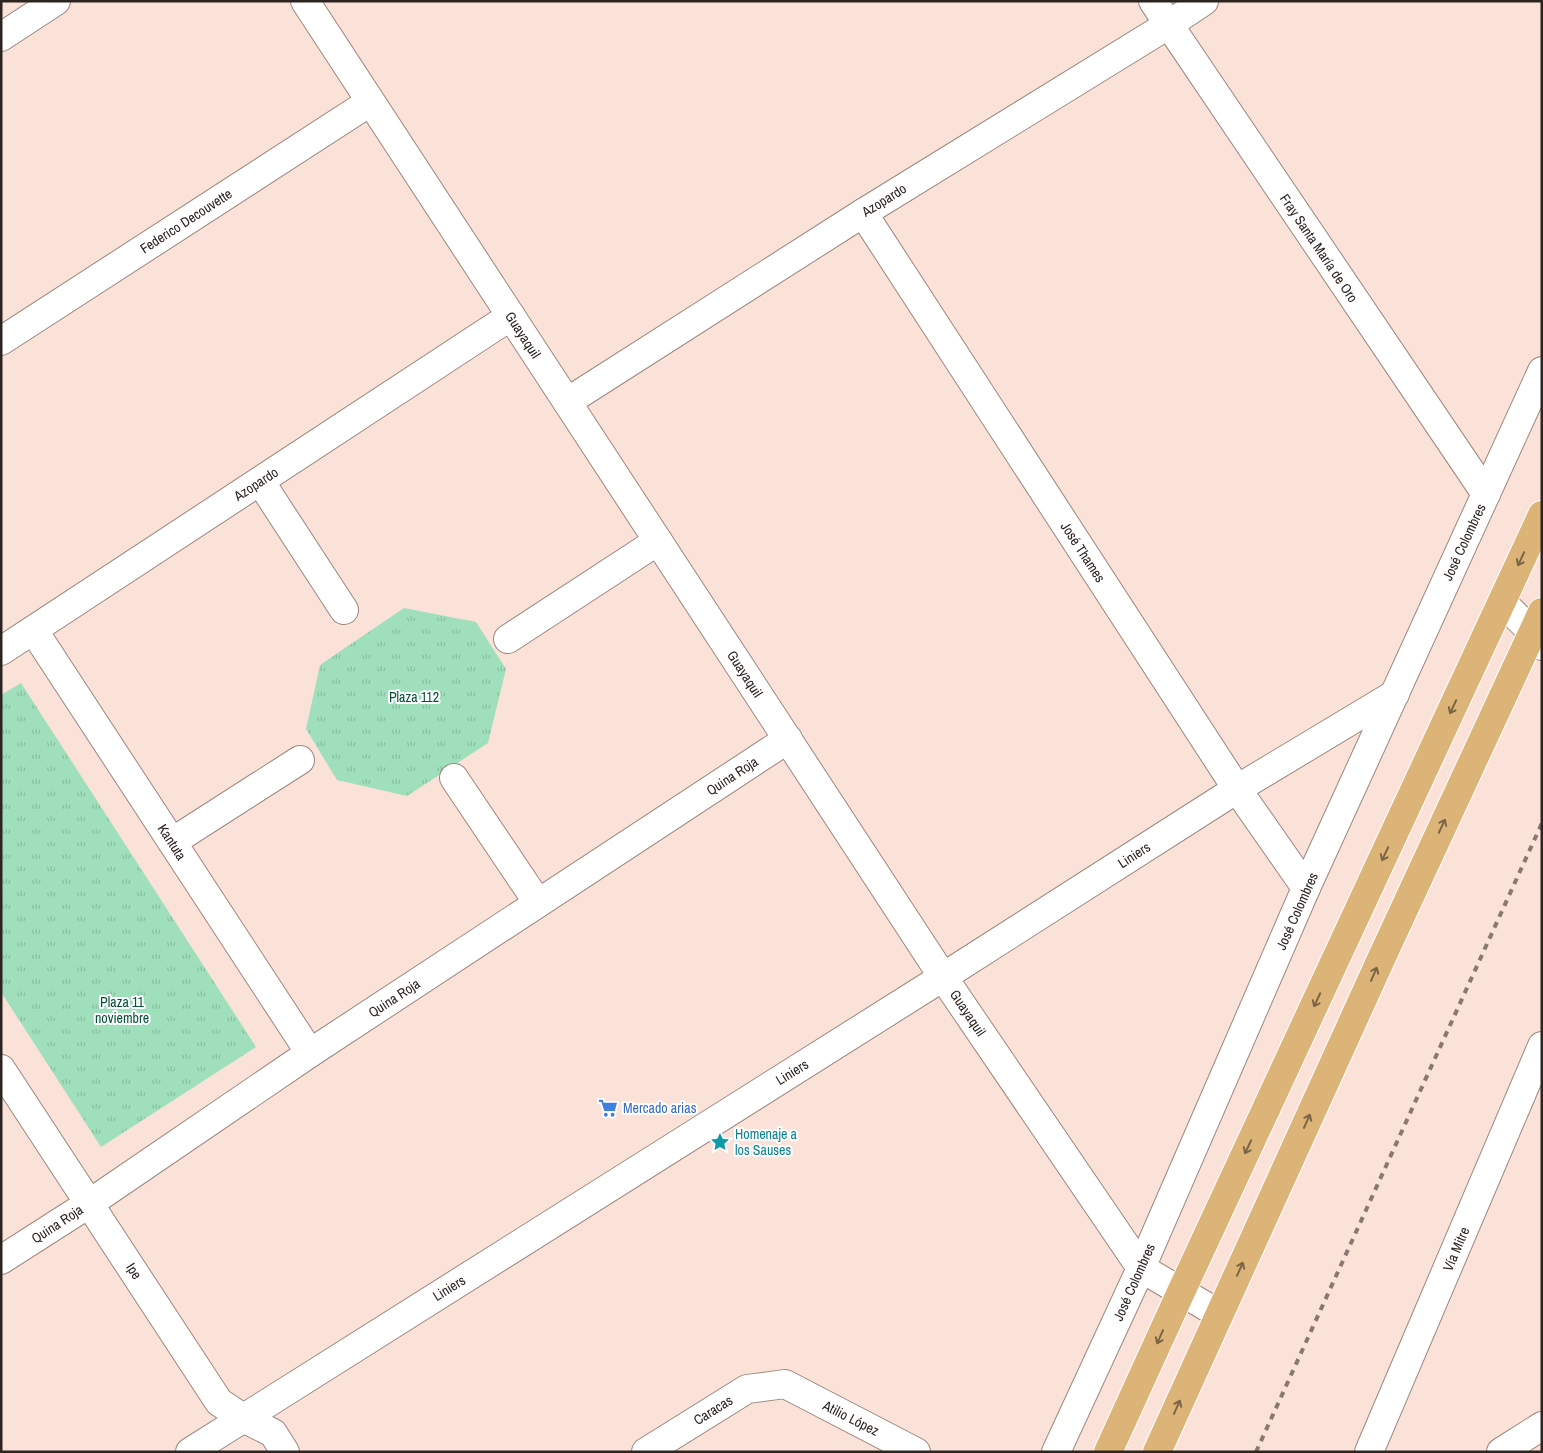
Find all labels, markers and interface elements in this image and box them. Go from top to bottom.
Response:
street label: Azopardo [858,179,910,221]
street label: Federico Decouvette [137,185,235,257]
street label: Fray Santa María de Oro [1276,190,1362,306]
street label: Guayaquil [501,308,545,362]
street label: Azopardo [230,463,282,505]
street label: José Colombres [1438,500,1490,583]
street label: José Thames [1057,518,1109,586]
one-way arrow [1516,551,1526,566]
street label: Guayaquil [723,647,767,701]
park label: Plaza 112 [389,688,439,706]
one-way arrow [1448,699,1458,714]
street label: Quina Roja [703,752,762,799]
one-way arrow [1438,819,1448,834]
street label: Kantuta [154,821,191,864]
street label: Liniers [1114,838,1154,872]
one-way arrow [1380,846,1389,861]
street label: José Colombres [1272,869,1322,953]
one-way arrow [1370,966,1380,981]
street label: Quina Roja [365,974,424,1021]
street label: Guayaquil [946,986,990,1040]
one-way arrow [1312,992,1322,1007]
park label: Plaza 11 noviembre [95,993,149,1027]
street label: Liniers [772,1055,812,1089]
supermarket icon: Mercado arias [597,1097,619,1119]
place label: Mercado arias [623,1099,697,1117]
one-way arrow [1303,1114,1312,1129]
place label: Homenaje a los Sauses [735,1125,798,1159]
place icon: Homenaje a los Sauses [709,1131,731,1153]
one-way arrow [1243,1139,1253,1154]
street label: Quina Roja [28,1200,87,1247]
street label: Vía Mitre [1439,1224,1473,1274]
street label: José Colombres [1109,1240,1159,1324]
street label: Ipe [122,1259,146,1283]
one-way arrow [1235,1262,1245,1277]
street label: Liniers [429,1271,469,1305]
one-way arrow [1155,1329,1165,1344]
street label: Caracas [690,1391,736,1429]
street label: Atilio López [819,1396,882,1440]
one-way arrow [1172,1400,1182,1415]

